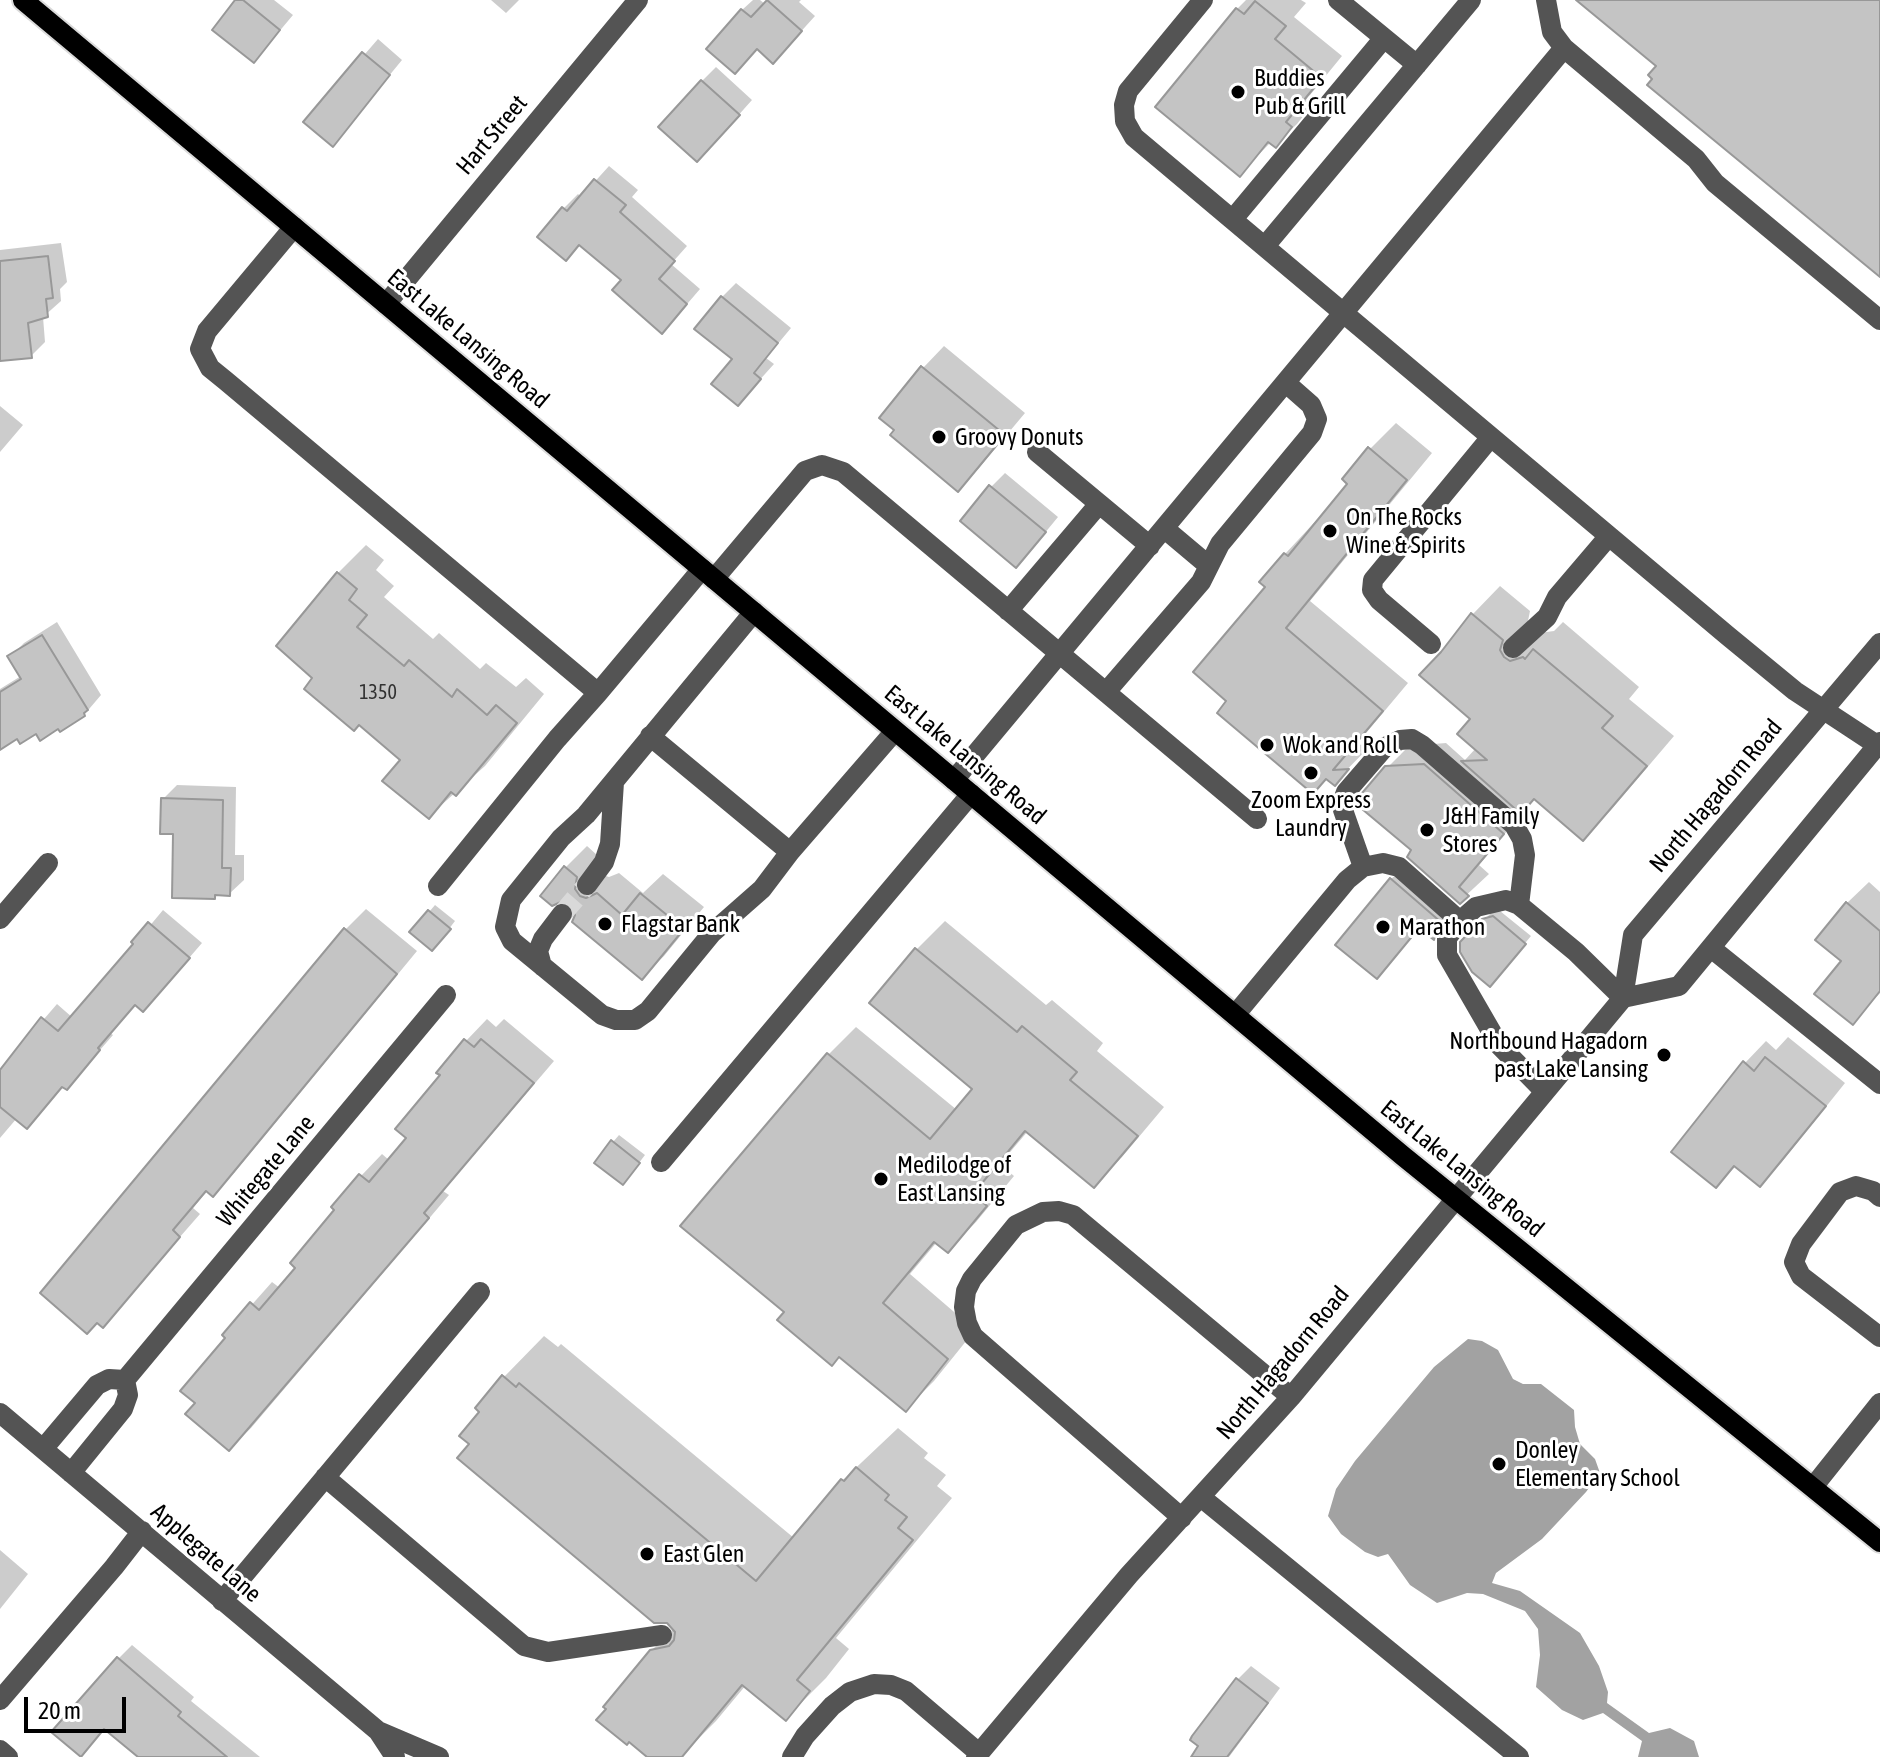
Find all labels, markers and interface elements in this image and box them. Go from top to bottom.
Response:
place label: Buddies Pub & Grill [1254,64,1346,120]
marker: Buddies Pub & Grill [1229,83,1247,101]
street label: Hart Street [451,89,533,181]
street label: East Lake Lansing Road [381,263,555,415]
place label: Groovy Donuts [955,423,1084,451]
marker: Groovy Donuts [930,428,948,446]
place label: On The Rocks Wine & Spirits [1346,503,1465,559]
marker: On The Rocks Wine & Spirits [1321,522,1339,540]
street label: East Lake Lansing Road [878,679,1052,831]
house number: 1350 [359,681,397,705]
street label: North Hagadorn Road [1644,714,1788,878]
place label: Wok and Roll [1283,731,1398,759]
marker: Wok and Roll [1258,736,1276,754]
marker: Zoom Express Laundry [1302,764,1320,782]
place label: Zoom Express Laundry [1251,786,1371,842]
place label: J&H Family Stores [1443,802,1540,858]
marker: J&H Family Stores [1418,821,1436,839]
place label: Flagstar Bank [621,910,740,938]
place label: Marathon [1399,913,1485,941]
marker: Flagstar Bank [596,915,614,933]
marker: Marathon [1374,918,1392,936]
place label: Northbound Hagadorn past Lake Lansing [1449,1027,1648,1083]
marker: Northbound Hagadorn past Lake Lansing [1655,1046,1673,1064]
street label: East Lake Lansing Road [1374,1094,1550,1244]
street label: Whitegate Lane [211,1109,321,1233]
place label: Medilodge of East Lansing [897,1151,1011,1207]
marker: Medilodge of East Lansing [872,1170,890,1188]
street label: North Hagadorn Road [1211,1281,1355,1445]
place label: Donley Elementary School [1515,1436,1680,1492]
marker: Donley Elementary School [1490,1455,1508,1473]
street label: Applegate Lane [145,1497,267,1609]
place label: East Glen [663,1540,744,1568]
marker: East Glen [638,1545,656,1563]
scale bar [28,1681,130,1731]
text: 20 m [38,1697,81,1724]

